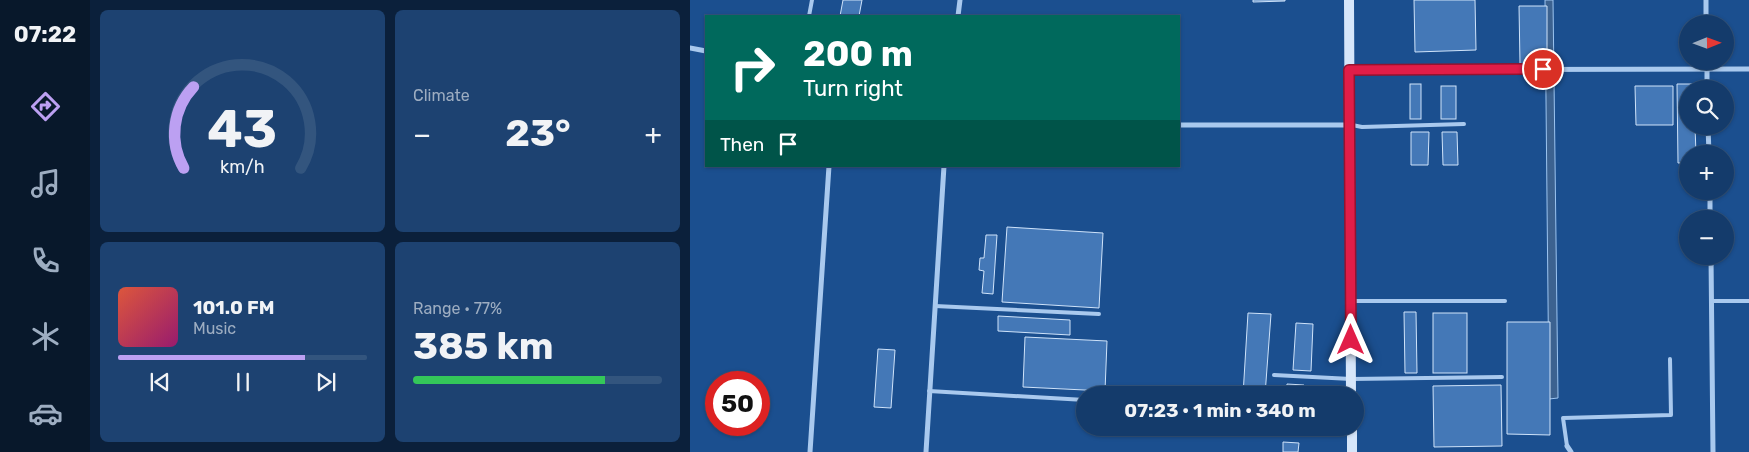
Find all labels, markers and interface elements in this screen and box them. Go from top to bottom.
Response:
north arrow [1679,15,1734,70]
map controls [1679,15,1734,265]
text: 07:22 [14,21,76,48]
text: 200 m [803,33,913,75]
icon: right [720,35,785,100]
pin [1522,48,1564,90]
icon: arrive [1529,55,1557,83]
text: Turn right [803,75,903,102]
button: search [1679,80,1734,135]
text: Climate [413,86,470,105]
icon: directions [28,89,63,124]
text: 43 [208,98,277,160]
text: 23° [505,110,571,156]
text: − [413,118,431,151]
text: + [645,118,662,151]
icon: arrive [774,130,802,158]
text: Then [720,133,764,156]
button: + [1679,145,1734,200]
text: km/h [220,156,265,177]
icon: music [28,166,63,201]
button: − [1679,210,1734,265]
icon: phone [28,243,63,278]
text: 101.0 FM [193,296,275,319]
text: Range · 77% [413,299,502,318]
position arrow [1324,313,1376,365]
icon: climate [28,319,63,354]
text: Music [193,319,236,338]
text: 385 km [413,323,553,369]
icon: previous [146,368,174,396]
icon: pause [229,368,257,396]
icon: next [312,368,340,396]
speed limit sign: 50 [705,371,770,436]
icon: car [28,396,63,431]
text: 07:23 · 1 min · 340 m [1124,399,1316,422]

